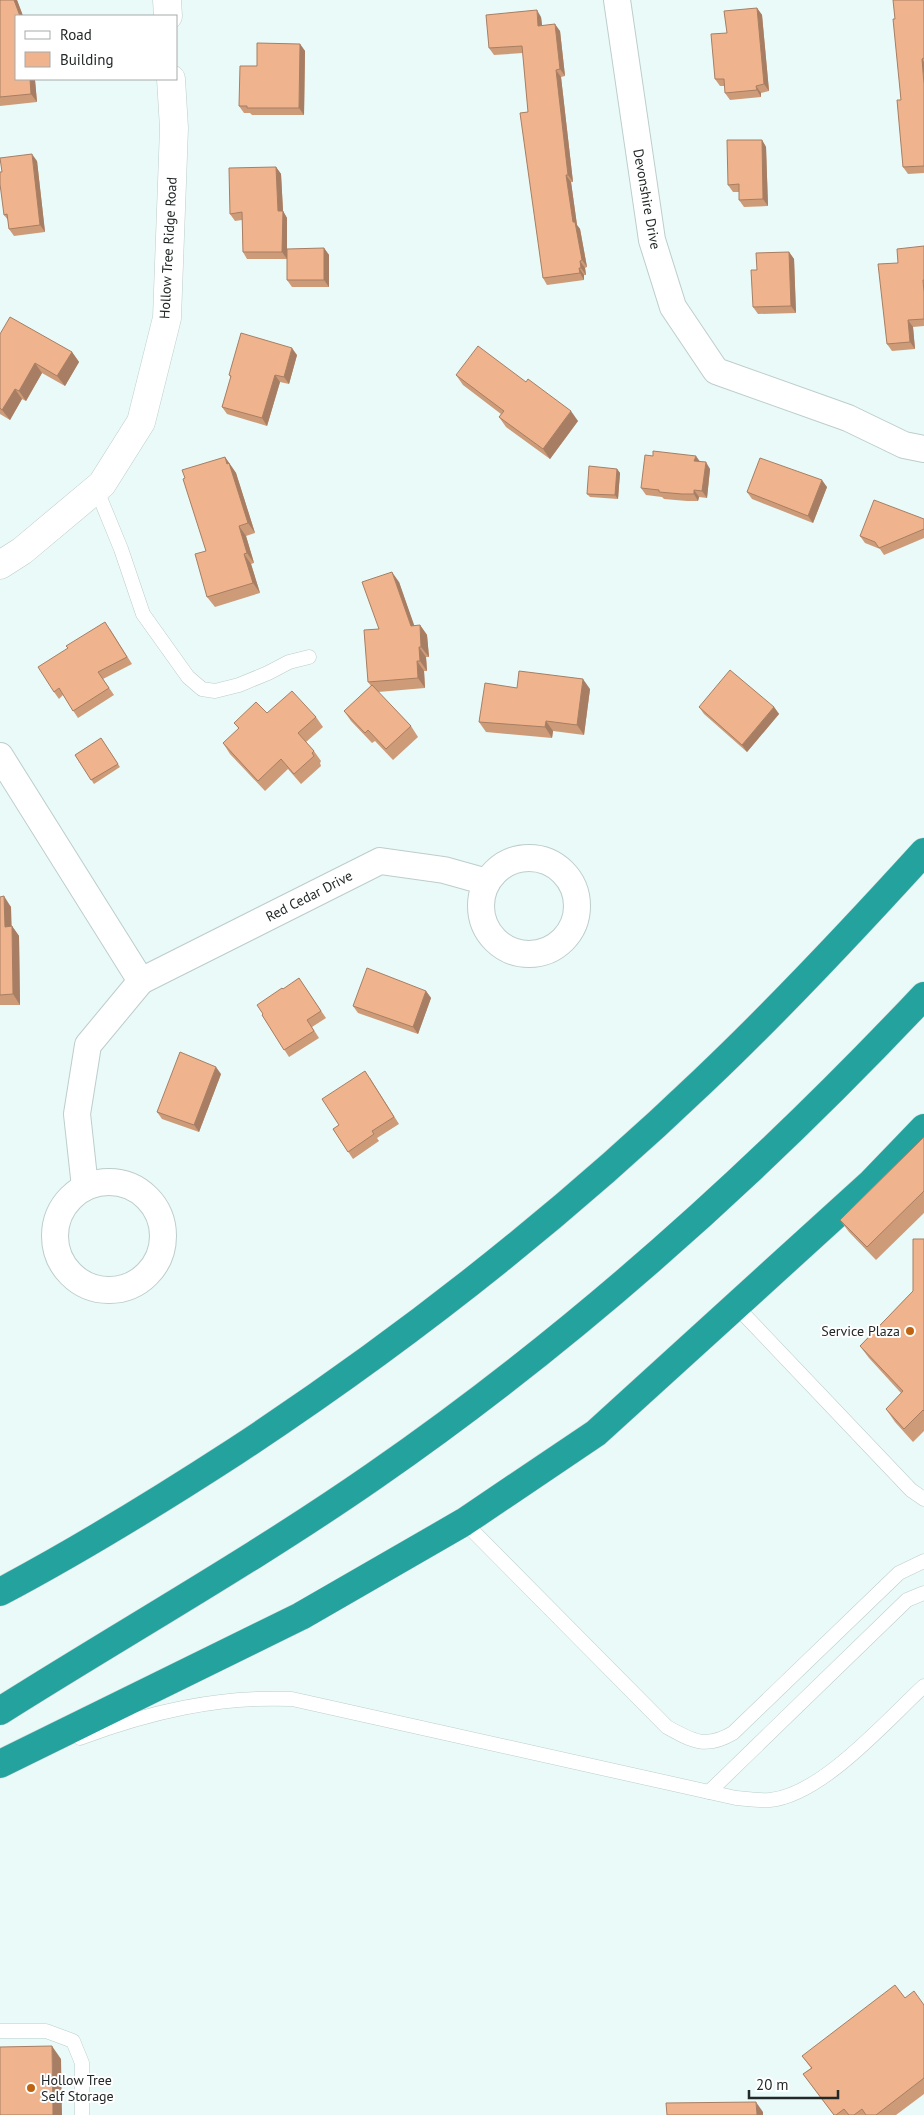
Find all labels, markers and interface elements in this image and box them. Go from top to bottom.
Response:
legend [15,15,178,80]
text: Road [60,25,92,44]
text: Building [60,50,114,69]
street label: Devonshire Drive [629,147,665,251]
street label: Hollow Tree Ridge Road [155,177,181,319]
street label: Red Cedar Drive [263,866,355,926]
place label: Service Plaza [821,1322,900,1340]
marker: Service Plaza [904,1325,916,1337]
scale bar [749,2068,838,2100]
place label: Hollow Tree Self Storage [41,2071,114,2105]
text: 20 m [756,2075,789,2094]
marker: Hollow Tree Self Storage [25,2082,37,2094]

